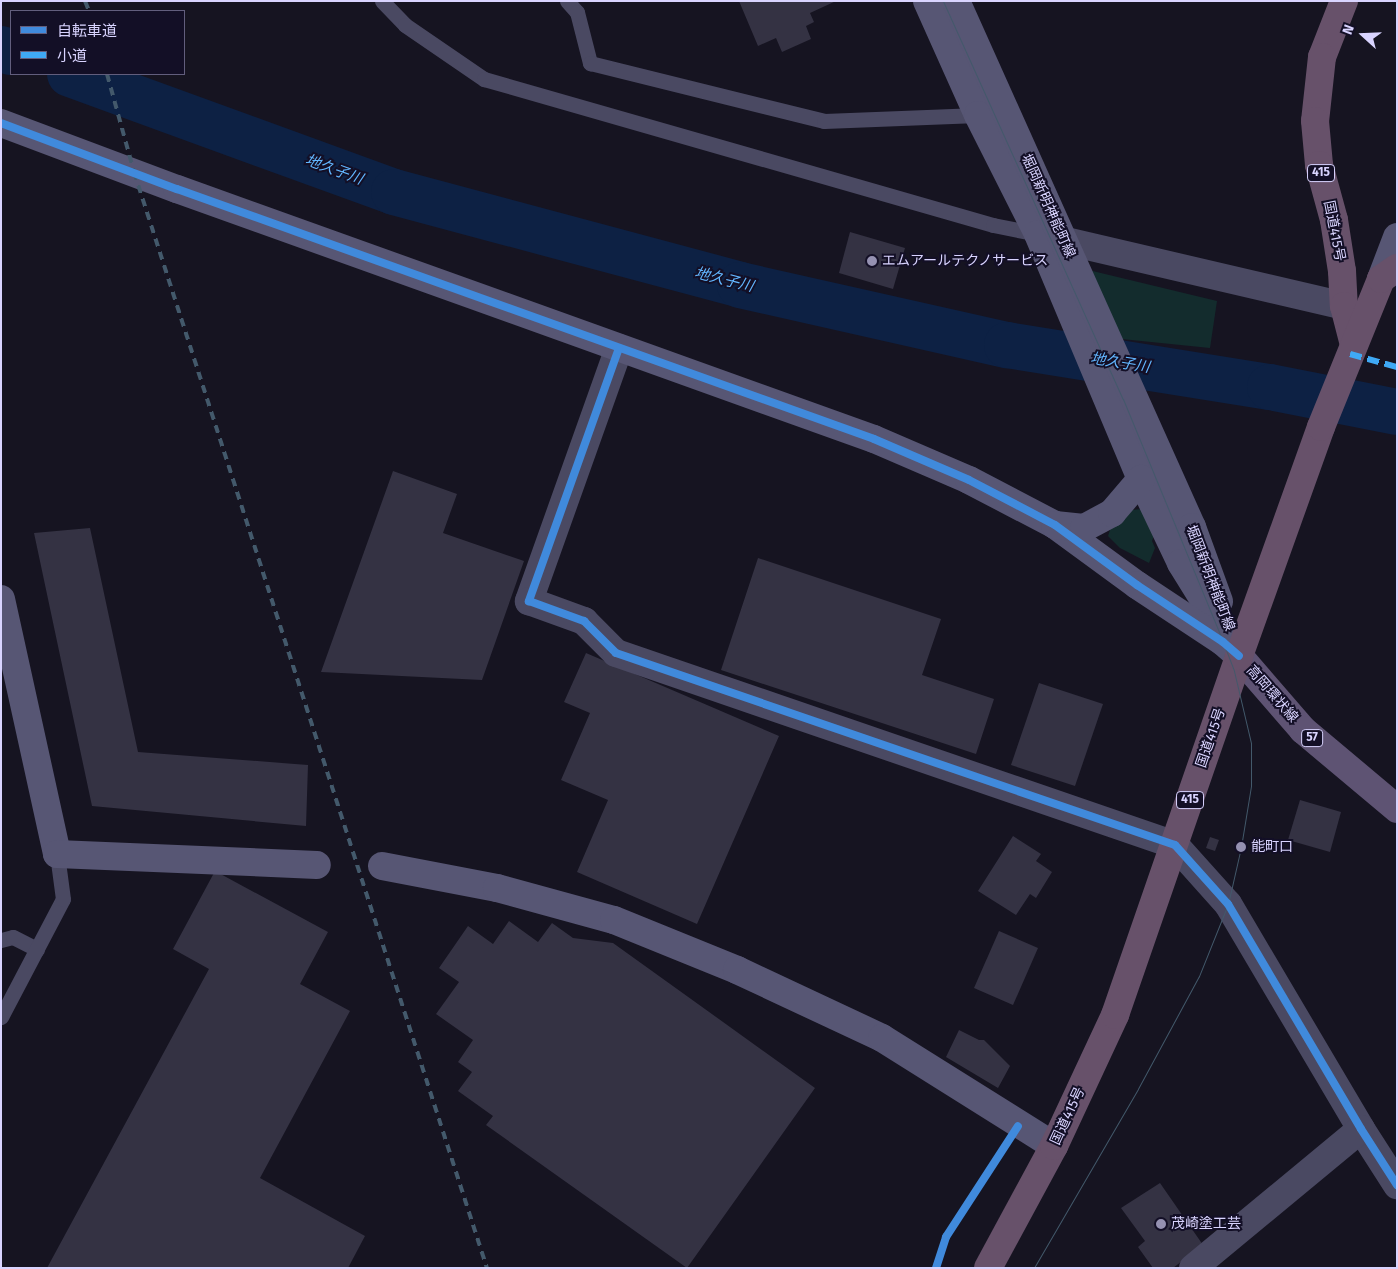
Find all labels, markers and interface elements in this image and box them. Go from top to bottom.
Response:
legend [10,10,185,75]
north arrow [1338,10,1388,60]
text: 自転車道 [57,22,117,40]
text: N [1339,22,1358,37]
text: 小道 [57,47,87,65]
water label: 地久子川 [303,151,365,189]
street label: 堀岡新明神能町線 [1018,151,1078,261]
road number: 415 [1306,164,1336,182]
street label: 国道415号 [1320,199,1348,263]
place label: エムアールテクノサービス [882,253,1049,269]
marker: エムアールテクノサービス [866,255,878,267]
water label: 地久子川 [693,264,755,296]
water label: 地久子川 [1089,349,1151,377]
street label: 堀岡新明神能町線 [1182,523,1238,633]
street label: 高岡環状線 [1243,662,1301,726]
street label: 国道415号 [1193,706,1229,770]
road number: 57 [1301,728,1323,748]
road number: 415 [1175,790,1205,810]
place label: 能町口 [1251,839,1293,855]
marker: 能町口 [1235,841,1247,853]
street label: 国道415号 [1047,1084,1089,1148]
place label: 茂崎塗工芸 [1171,1216,1241,1232]
marker: 茂崎塗工芸 [1155,1218,1167,1230]

